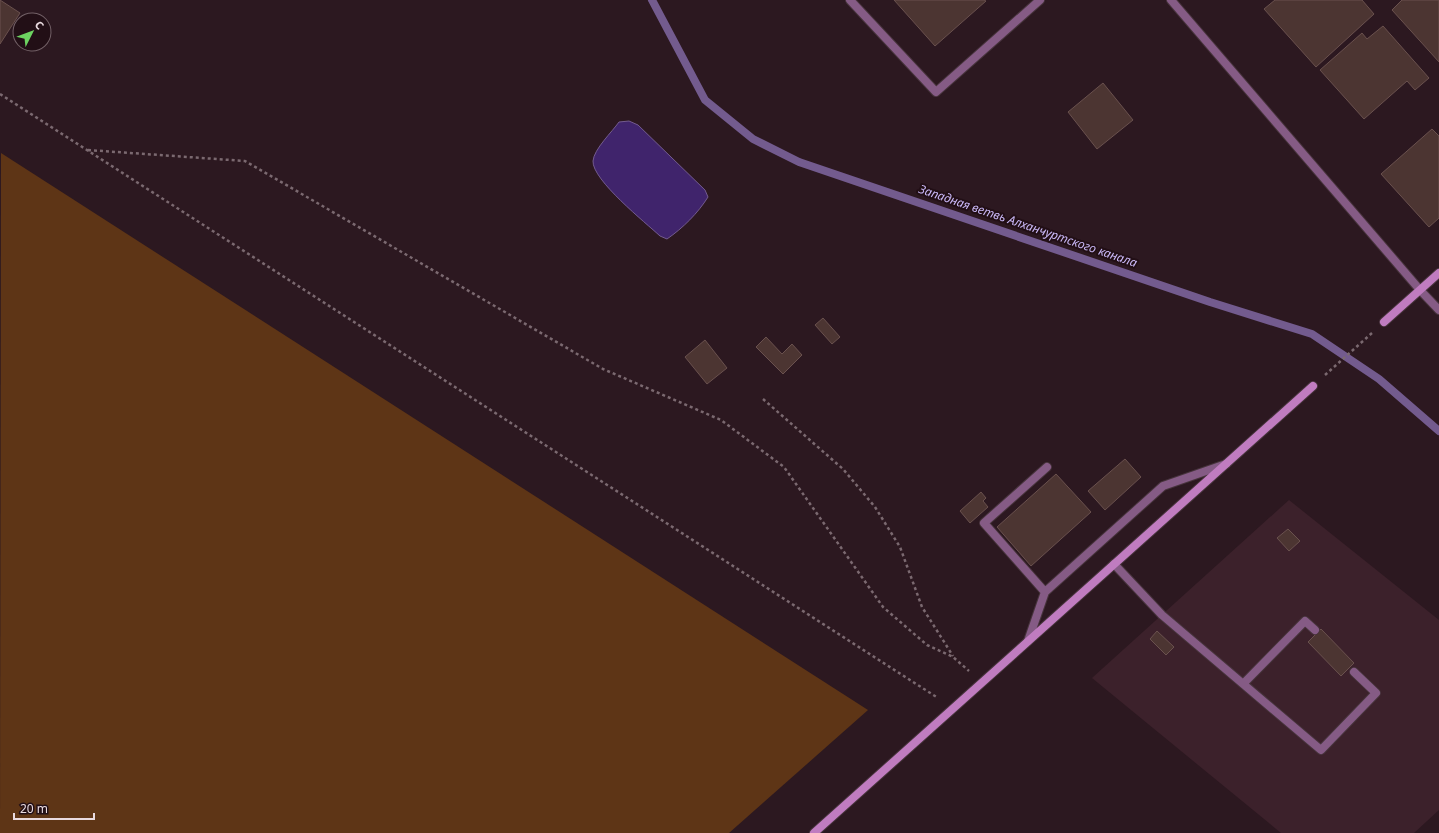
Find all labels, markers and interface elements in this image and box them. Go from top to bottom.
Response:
north arrow [12,12,52,52]
text: С [32,17,48,33]
water label: Западная ветвь Алханчуртского канала [916,180,1140,271]
scale bar [14,795,94,821]
text: 20 m [20,800,48,817]

